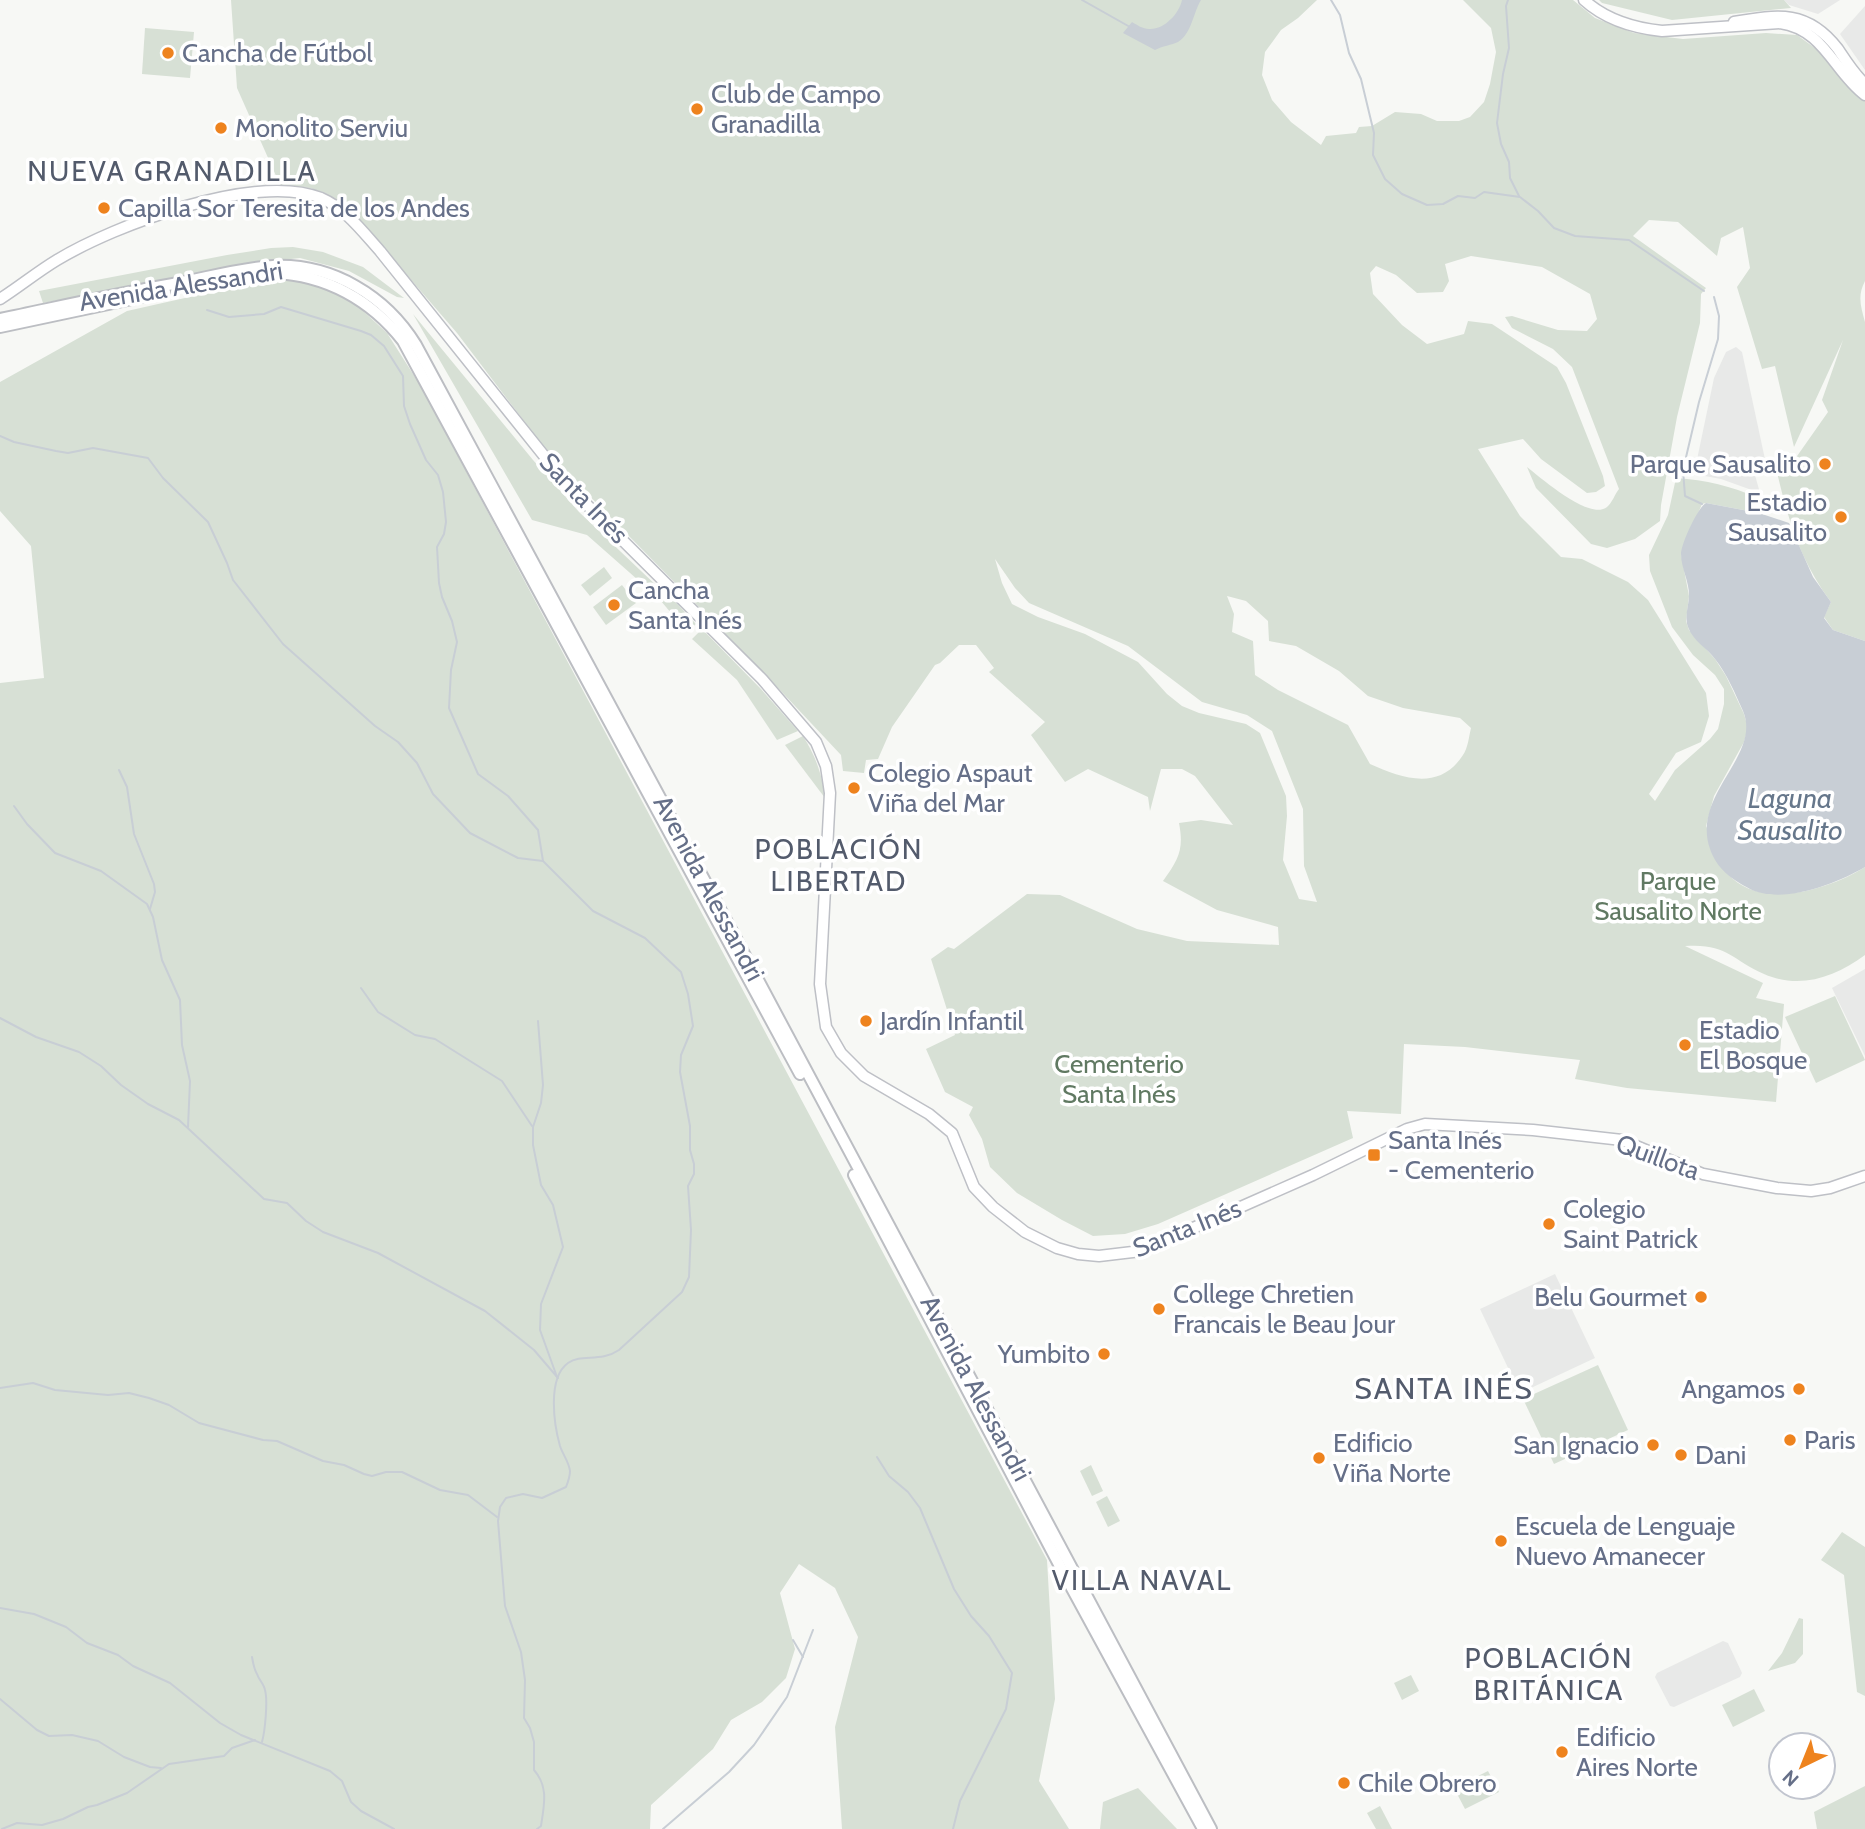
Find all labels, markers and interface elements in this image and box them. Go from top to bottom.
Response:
place label: Cancha de Fútbol [182,37,373,69]
marker: Cancha de Fútbol [160,45,176,61]
place label: Club de Campo Granadilla [711,78,881,140]
marker: Club de Campo Granadilla [689,101,705,117]
place label: Monolito Serviu [235,112,408,144]
marker: Monolito Serviu [213,120,229,136]
district label: NUEVA GRANADILLA [27,154,317,188]
place label: Capilla Sor Teresita de los Andes [118,192,470,224]
marker: Capilla Sor Teresita de los Andes [96,200,112,216]
street label: Avenida Alessandri [77,254,285,318]
street label: Santa Inés [533,446,635,550]
place label: Parque Sausalito [1630,448,1811,480]
marker: Parque Sausalito [1817,456,1833,472]
place label: Estadio Sausalito [1728,486,1827,548]
marker: Estadio Sausalito [1833,509,1849,525]
place label: Cancha Santa Inés [628,574,742,636]
marker: Cancha Santa Inés [606,597,622,613]
place label: Colegio Aspaut Viña del Mar [868,757,1033,819]
marker: Colegio Aspaut Viña del Mar [846,780,862,796]
water label: Laguna Sausalito [1737,781,1843,847]
street label: Avenida Alessandri [647,790,771,986]
district label: POBLACIÓN LIBERTAD [755,832,923,898]
park label: Parque Sausalito Norte [1594,865,1762,927]
place label: Jardín Infantil [879,1005,1024,1037]
marker: Jardín Infantil [858,1013,874,1029]
place label: Estadio El Bosque [1699,1014,1807,1076]
marker: Estadio El Bosque [1677,1037,1693,1053]
park label: Cementerio Santa Inés [1054,1048,1184,1110]
place label: Santa Inés - Cementerio [1388,1124,1534,1186]
street label: Quillota [1612,1127,1705,1187]
marker: Santa Inés - Cementerio [1366,1147,1382,1163]
street label: Santa Inés [1128,1192,1246,1264]
place label: Colegio Saint Patrick [1563,1193,1698,1255]
marker: Colegio Saint Patrick [1541,1216,1557,1232]
place label: College Chretien Francais le Beau Jour [1173,1278,1396,1340]
place label: Belu Gourmet [1534,1281,1687,1313]
marker: Belu Gourmet [1693,1289,1709,1305]
street label: Avenida Alessandri [914,1290,1038,1486]
marker: College Chretien Francais le Beau Jour [1151,1301,1167,1317]
place label: Yumbito [997,1338,1090,1370]
marker: Yumbito [1096,1346,1112,1362]
district label: SANTA INÉS [1354,1370,1534,1407]
place label: Angamos [1681,1373,1785,1405]
marker: Angamos [1791,1381,1807,1397]
place label: Paris [1804,1424,1856,1456]
place label: Edificio Viña Norte [1333,1427,1451,1489]
place label: San Ignacio [1513,1429,1639,1461]
marker: Paris [1782,1432,1798,1448]
marker: San Ignacio [1645,1437,1661,1453]
place label: Dani [1695,1439,1746,1471]
marker: Dani [1673,1447,1689,1463]
marker: Edificio Viña Norte [1311,1450,1327,1466]
place label: Escuela de Lenguaje Nuevo Amanecer [1515,1510,1735,1572]
marker: Escuela de Lenguaje Nuevo Amanecer [1493,1533,1509,1549]
district label: VILLA NAVAL [1052,1563,1232,1597]
district label: POBLACIÓN BRITÁNICA [1465,1641,1633,1707]
place label: Edificio Aires Norte [1576,1721,1698,1783]
north arrow [1767,1731,1837,1801]
marker: Edificio Aires Norte [1554,1744,1570,1760]
text: N [1778,1765,1804,1791]
place label: Chile Obrero [1358,1767,1496,1799]
marker: Chile Obrero [1336,1775,1352,1791]

